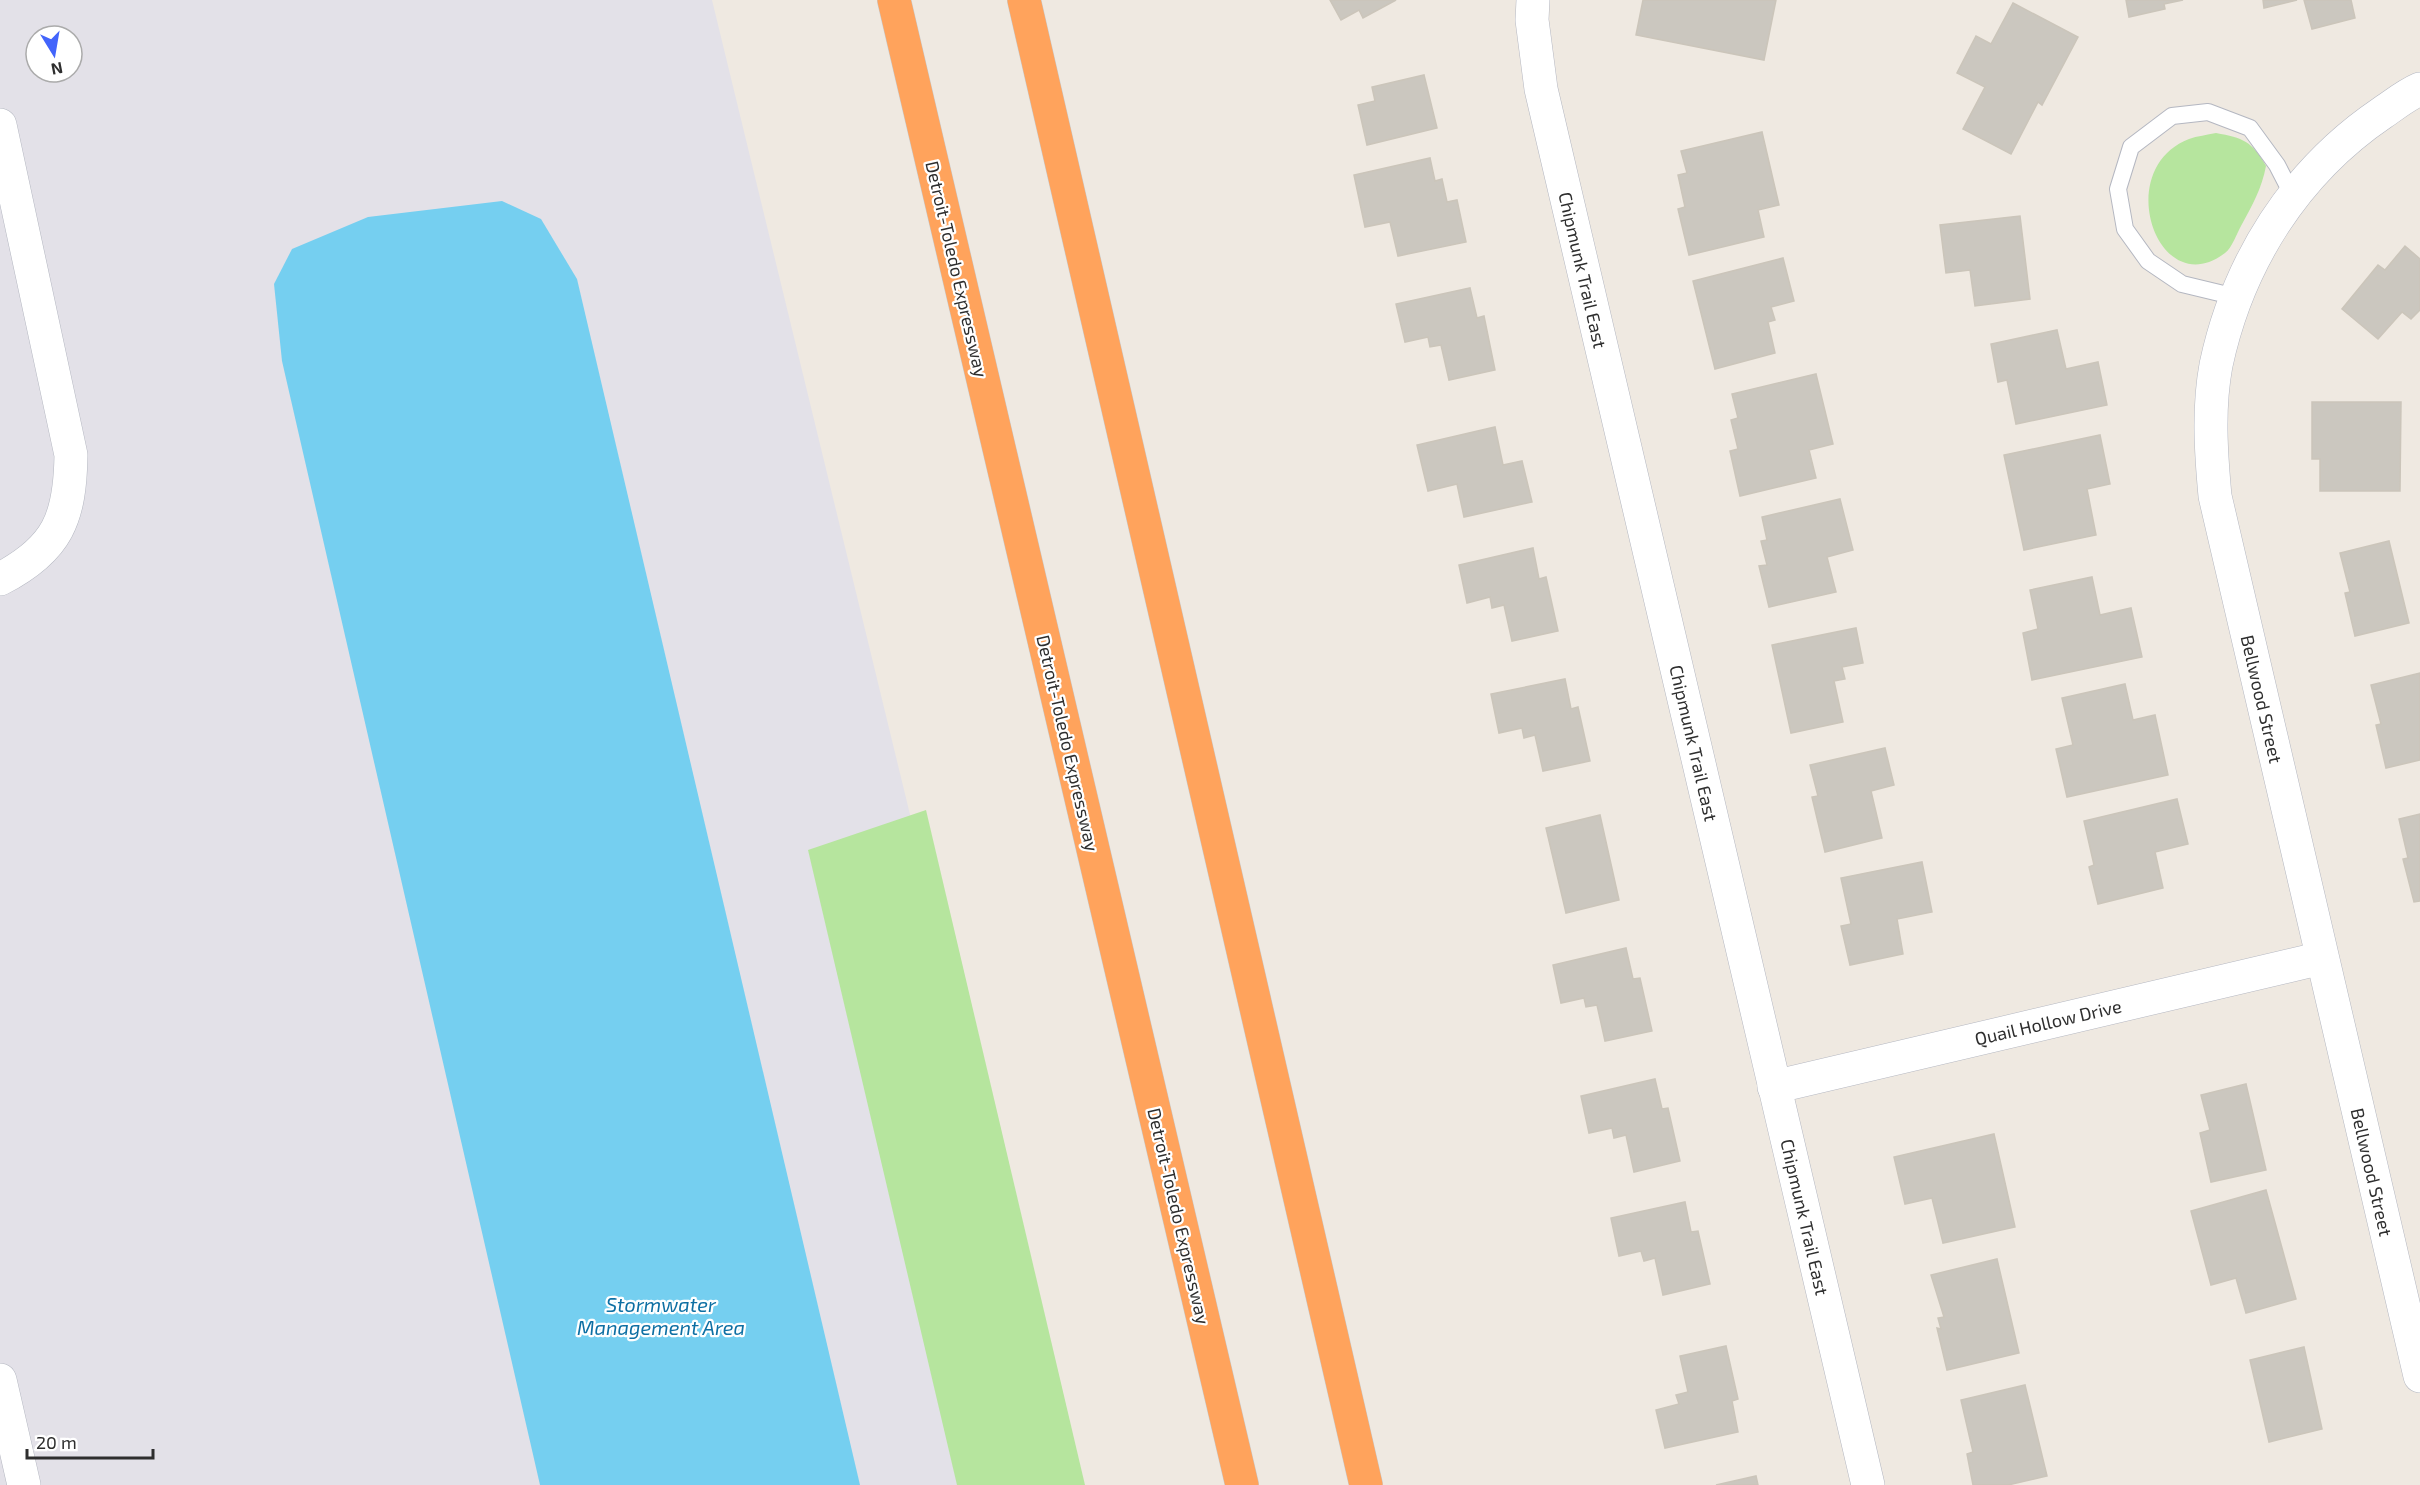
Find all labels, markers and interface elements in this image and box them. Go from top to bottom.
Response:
north arrow [24,24,84,84]
text: N [49,59,64,80]
street label: Detroit-Toledo Expressway [921,159,993,380]
street label: Chipmunk Trail East [1554,190,1612,351]
street label: Detroit-Toledo Expressway [1032,633,1104,854]
street label: Bellwood Street [2237,633,2287,765]
street label: Chipmunk Trail East [1665,663,1723,824]
street label: Quail Hollow Drive [1973,994,2123,1050]
street label: Detroit-Toledo Expressway [1143,1106,1215,1327]
street label: Bellwood Street [2347,1106,2397,1238]
street label: Chipmunk Trail East [1776,1137,1834,1298]
water label: Stormwater Management Area [577,1292,745,1339]
scale bar [27,1422,153,1460]
text: 20 m [36,1431,77,1453]

